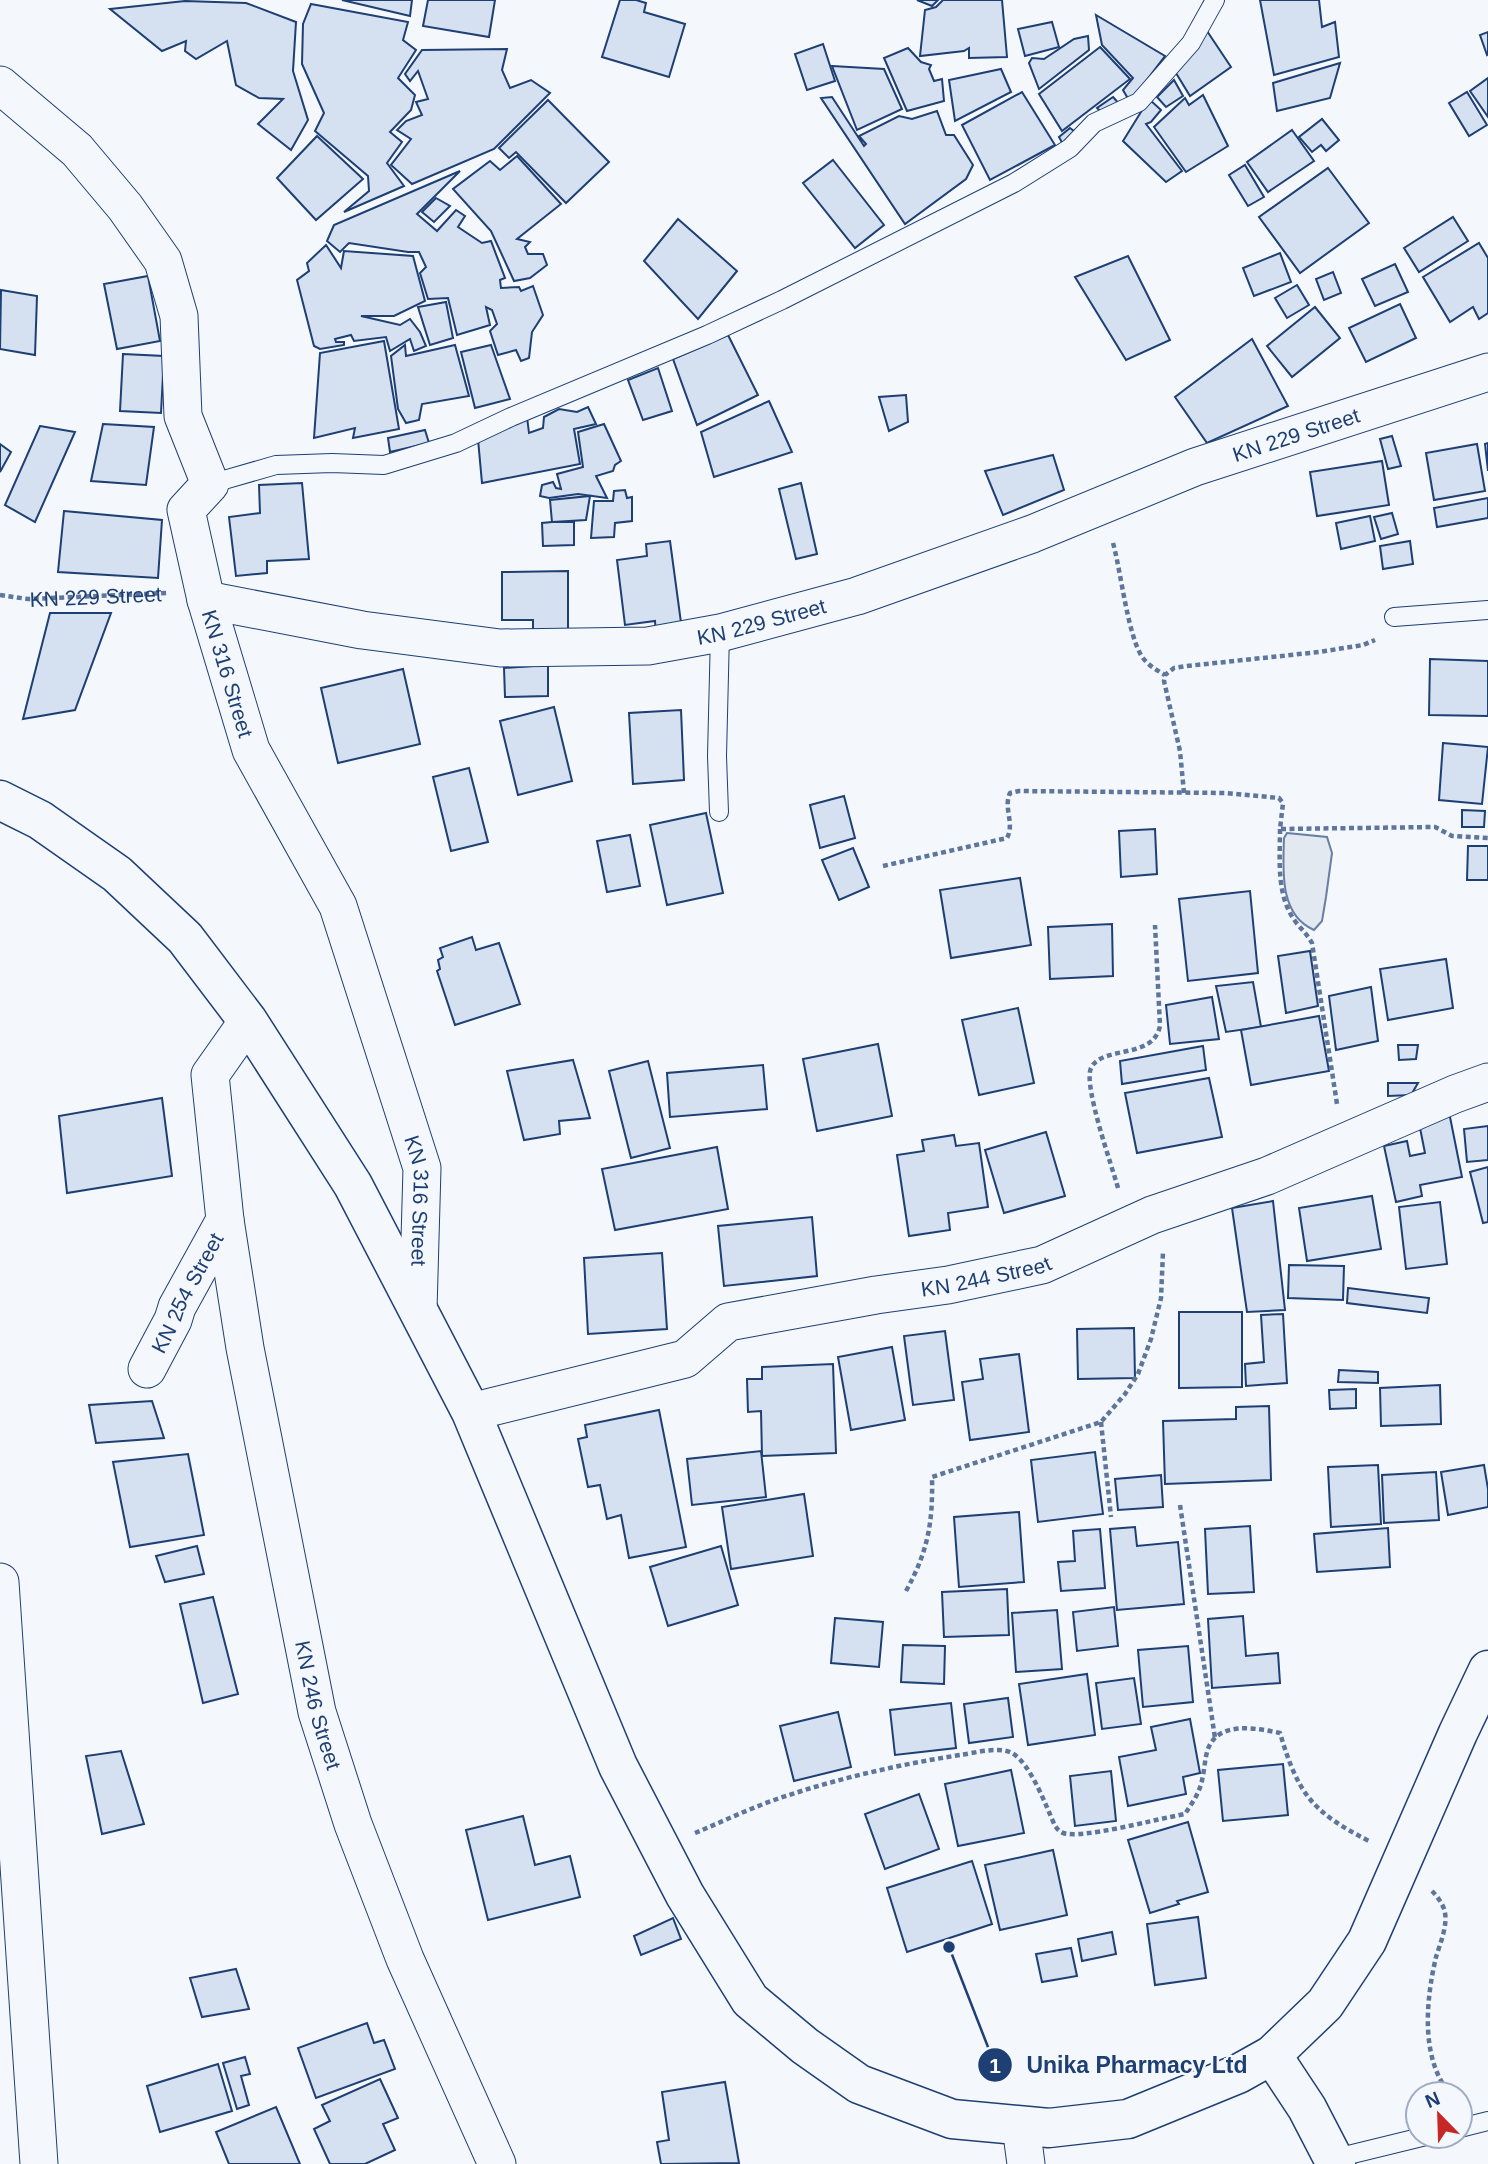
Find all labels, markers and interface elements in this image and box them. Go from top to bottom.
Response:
street label: KN 229 Street [1229,403,1362,466]
street label: KN 229 Street [29,582,162,610]
street label: KN 229 Street [695,593,828,648]
street label: KN 316 Street [198,607,258,740]
street label: KN 316 Street [401,1132,433,1267]
street label: KN 254 Street [146,1229,227,1357]
street label: KN 244 Street [919,1251,1055,1300]
street label: KN 246 Street [292,1639,346,1772]
callout: Unika Pharmacy Ltd [977,2043,1261,2087]
text: Unika Pharmacy Ltd [1026,2052,1248,2078]
text: 1 [989,2054,1001,2077]
north arrow [1404,2080,1474,2150]
text: N [1422,2087,1443,2112]

